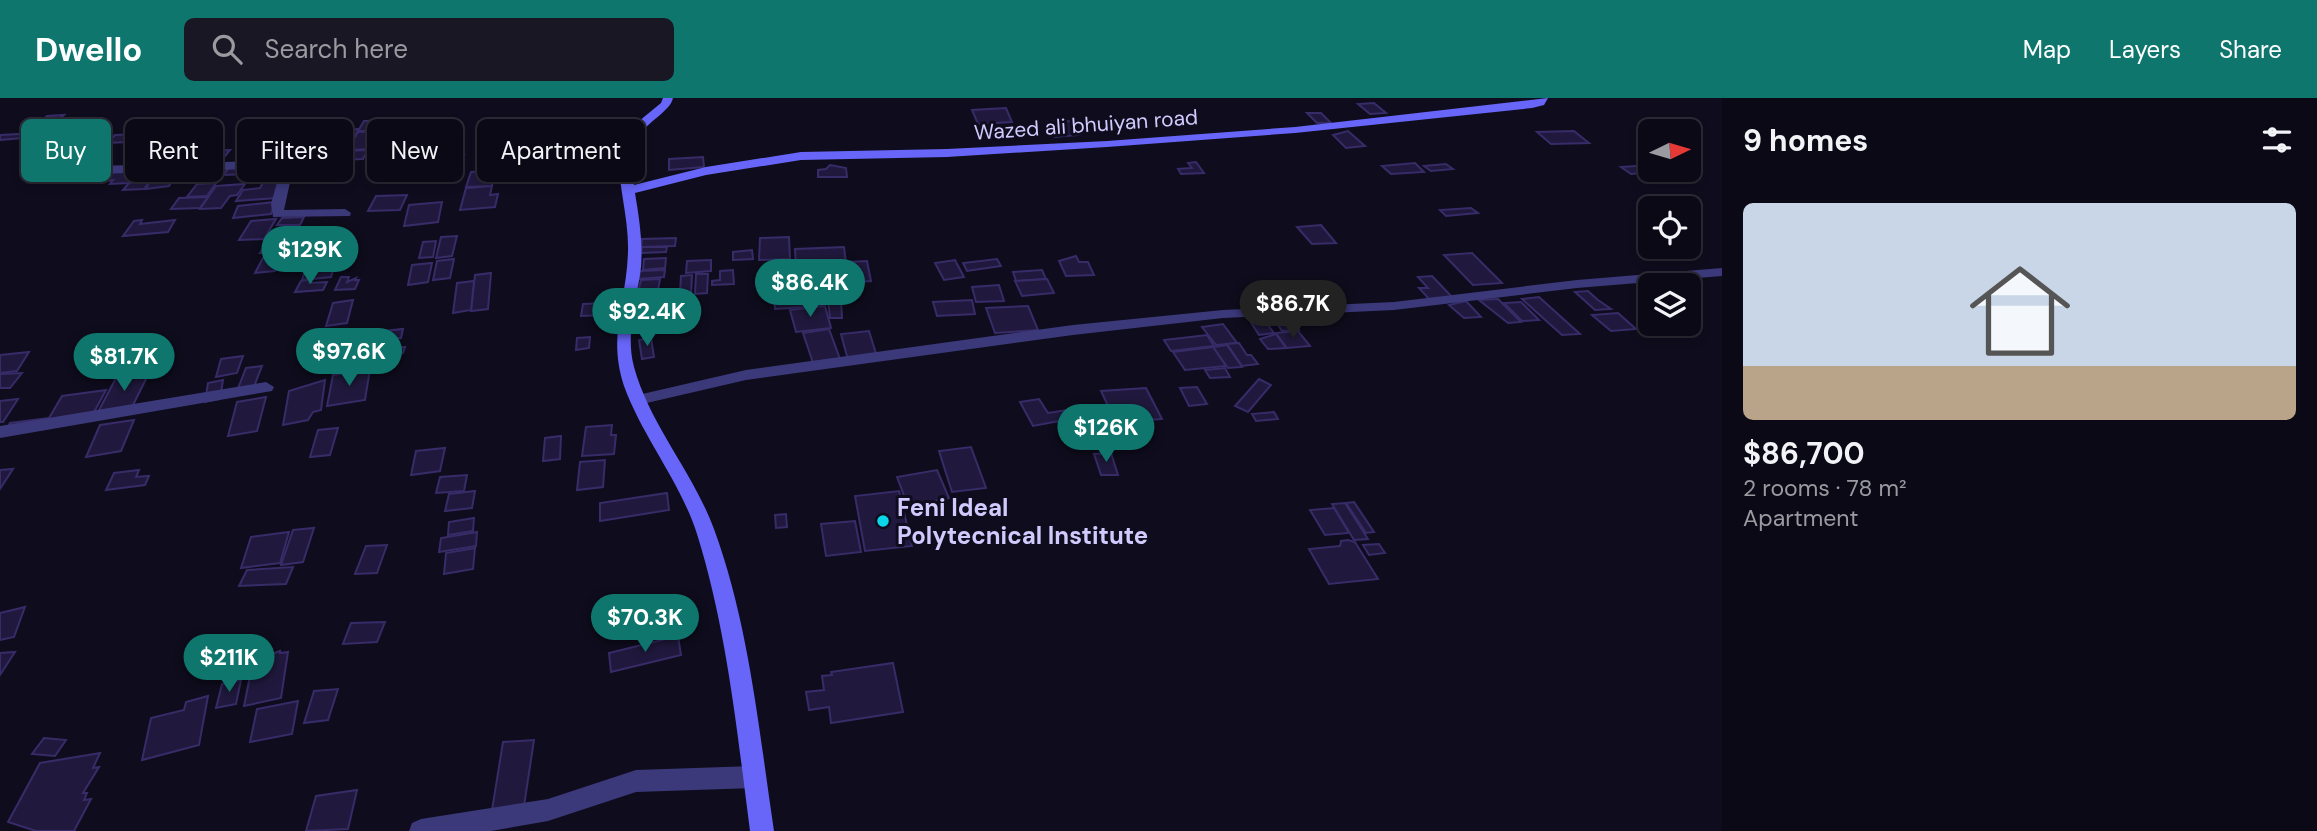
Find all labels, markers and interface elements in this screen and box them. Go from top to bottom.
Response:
search box [184,18,674,81]
text: Dwello [35,28,142,71]
icon: search [208,30,246,68]
text: Search here [264,32,408,66]
text: Map [2023,34,2071,65]
text: Layers [2109,34,2181,65]
text: Share [2219,34,2282,65]
street label: Wazed ali bhuiyan road [973,103,1199,147]
chip: Buy [21,119,111,182]
chip: Rent [125,119,223,182]
chip: Filters [237,119,353,182]
chip: New [367,119,463,182]
chip: Apartment [477,119,645,182]
north arrow [1638,119,1701,182]
map controls [1638,119,1701,336]
text: 9 homes [1743,121,1868,160]
icon: filters [2258,121,2296,159]
button: locate [1638,196,1701,259]
pin: $129K [261,226,359,286]
text: $129K [277,234,343,264]
icon: home [1957,248,2083,374]
pin: $86.4K [753,260,867,319]
text: $86.4K [771,267,849,297]
button: layers [1638,273,1701,336]
pin: $86.7K [1236,280,1350,340]
pin: $92.4K [590,288,704,348]
text: $86.7K [1256,288,1330,318]
text: $92.4K [608,296,686,326]
pin: $97.6K [292,328,406,388]
pin: $81.7K [67,334,181,393]
text: $97.6K [312,336,386,366]
text: $81.7K [90,341,158,371]
pin: $126K [1057,404,1155,464]
text: $126K [1073,412,1139,442]
text: $86,700 [1743,434,1865,473]
text: 2 rooms · 78 m² [1743,473,1907,503]
place label: Feni Ideal Polytecnical Institute [897,492,1148,551]
text: Apartment [1743,503,1858,533]
marker: Feni Ideal Polytecnical Institute [875,513,891,529]
pin: $70.3K [588,594,702,654]
text: $70.3K [607,602,683,632]
pin: $211K [180,634,278,694]
text: $211K [200,642,258,672]

